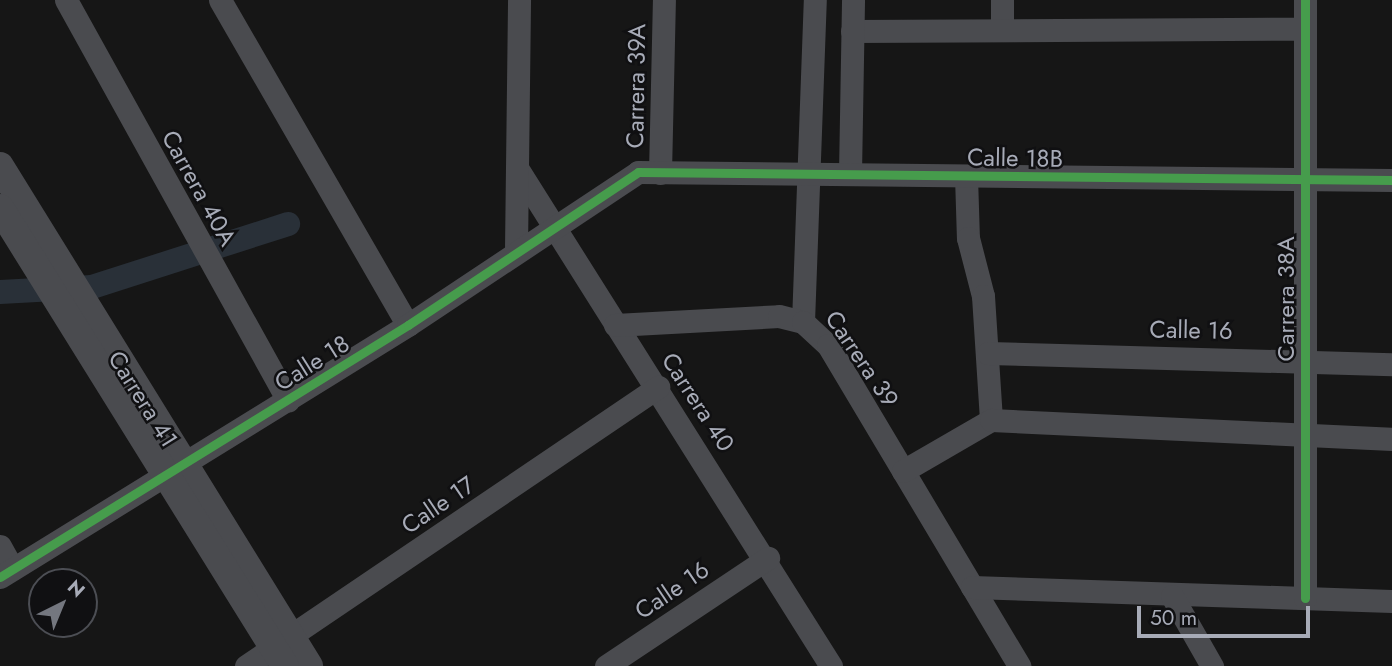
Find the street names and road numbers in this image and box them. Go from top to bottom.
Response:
street label: Carrera 39A [621,24,651,148]
street label: Carrera 40A [155,125,243,251]
street label: Calle 18B [967,143,1063,173]
street label: Carrera 38A [1272,236,1300,362]
street label: Carrera 39 [819,305,905,413]
street label: Calle 16 [1149,315,1233,345]
street label: Calle 18 [269,329,355,397]
street label: Carrera 41 [102,345,184,453]
street label: Carrera 40 [655,347,741,457]
street label: Calle 17 [396,470,480,540]
street label: Calle 16 [629,555,715,625]

